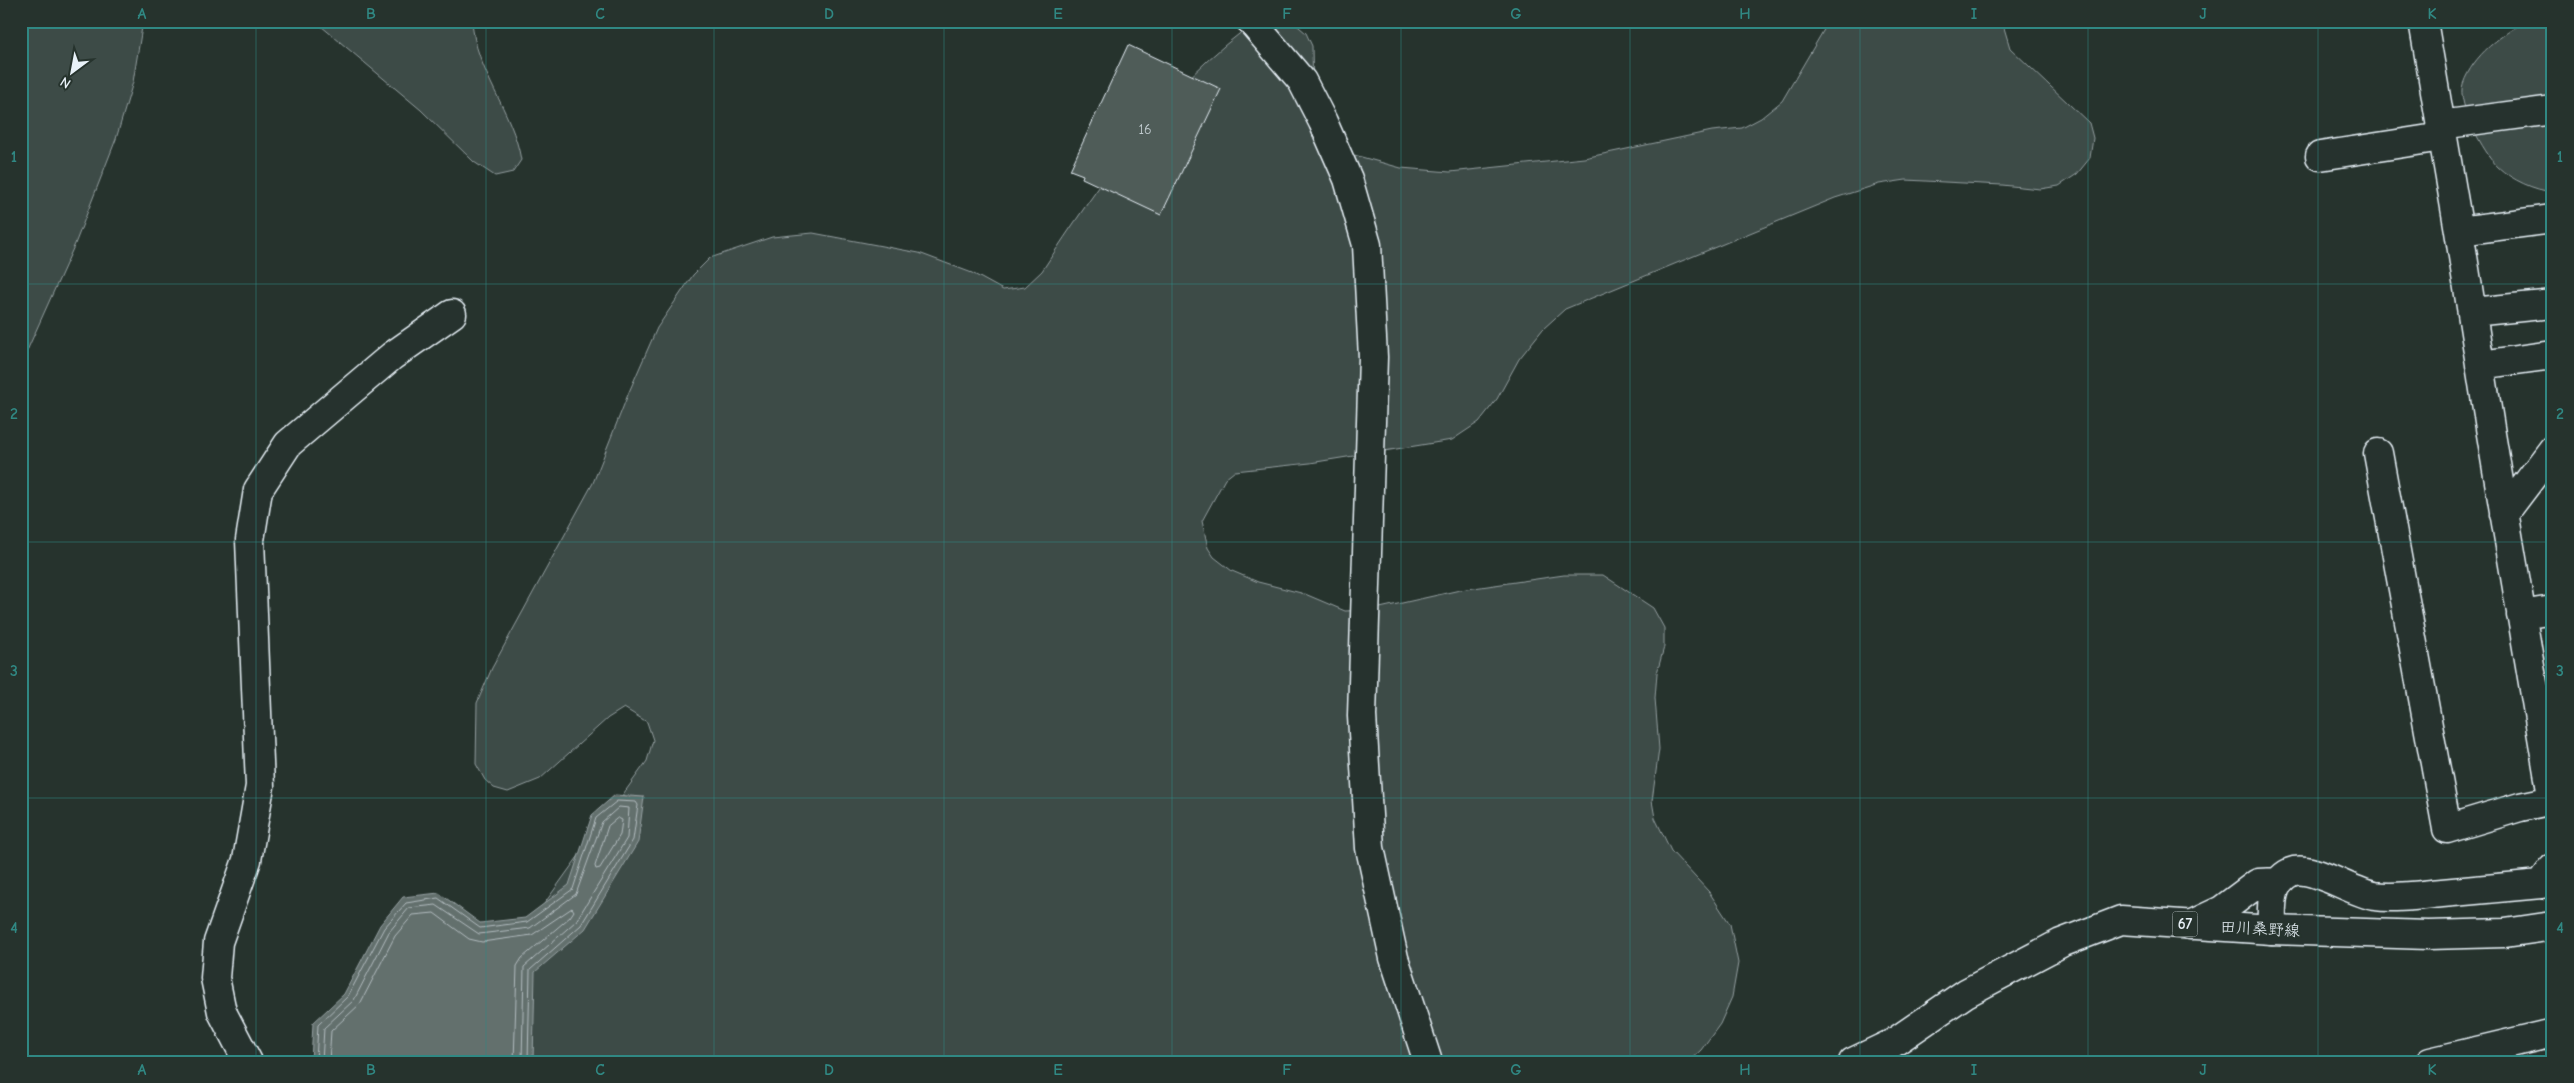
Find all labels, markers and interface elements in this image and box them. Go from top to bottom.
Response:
text: A [138,5,147,23]
text: B [366,5,376,23]
text: C [595,5,605,23]
text: D [824,5,834,23]
text: E [1053,5,1063,23]
text: F [1282,5,1292,23]
text: G [1510,5,1522,23]
text: H [1739,5,1751,23]
text: I [1971,5,1977,23]
text: J [2199,5,2207,23]
text: K [2427,5,2437,23]
north arrow [48,48,98,98]
text: N [57,73,74,92]
house number: 16 [1138,121,1152,138]
text: 1 [11,148,17,166]
text: 1 [2557,148,2563,166]
text: 2 [10,405,18,423]
text: 2 [2556,405,2564,423]
text: 3 [10,662,18,680]
text: 3 [2556,662,2564,680]
road number: 67 [2172,912,2198,936]
street label: 田川桑野線 [2220,918,2300,940]
text: 4 [10,919,18,937]
text: 4 [2556,919,2564,937]
text: A [138,1061,147,1079]
text: B [366,1061,376,1079]
text: C [595,1061,605,1079]
text: D [824,1061,834,1079]
text: E [1053,1061,1063,1079]
text: F [1282,1061,1292,1079]
text: G [1510,1061,1522,1079]
text: H [1739,1061,1751,1079]
text: I [1971,1061,1977,1079]
text: J [2199,1061,2207,1079]
text: K [2427,1061,2437,1079]

